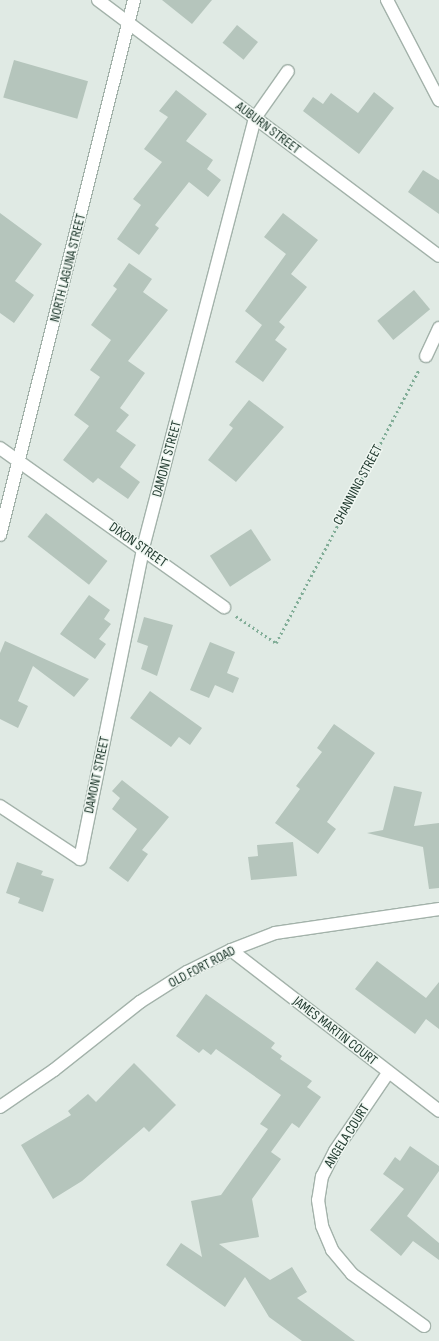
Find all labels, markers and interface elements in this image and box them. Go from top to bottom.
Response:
street label: AUBURN STREET [232,98,304,158]
street label: NORTH LAGUNA STREET [46,212,90,324]
street label: DAMONT STREET [149,419,185,499]
street label: CHANNING STREET [330,442,386,528]
street label: DIXON STREET [106,519,170,571]
street label: DAMONT STREET [81,735,113,815]
street label: OLD FORT ROAD [166,942,238,992]
street label: JAMES MARTIN COURT [290,993,380,1069]
street label: ANGELA COURT [321,1101,373,1171]

